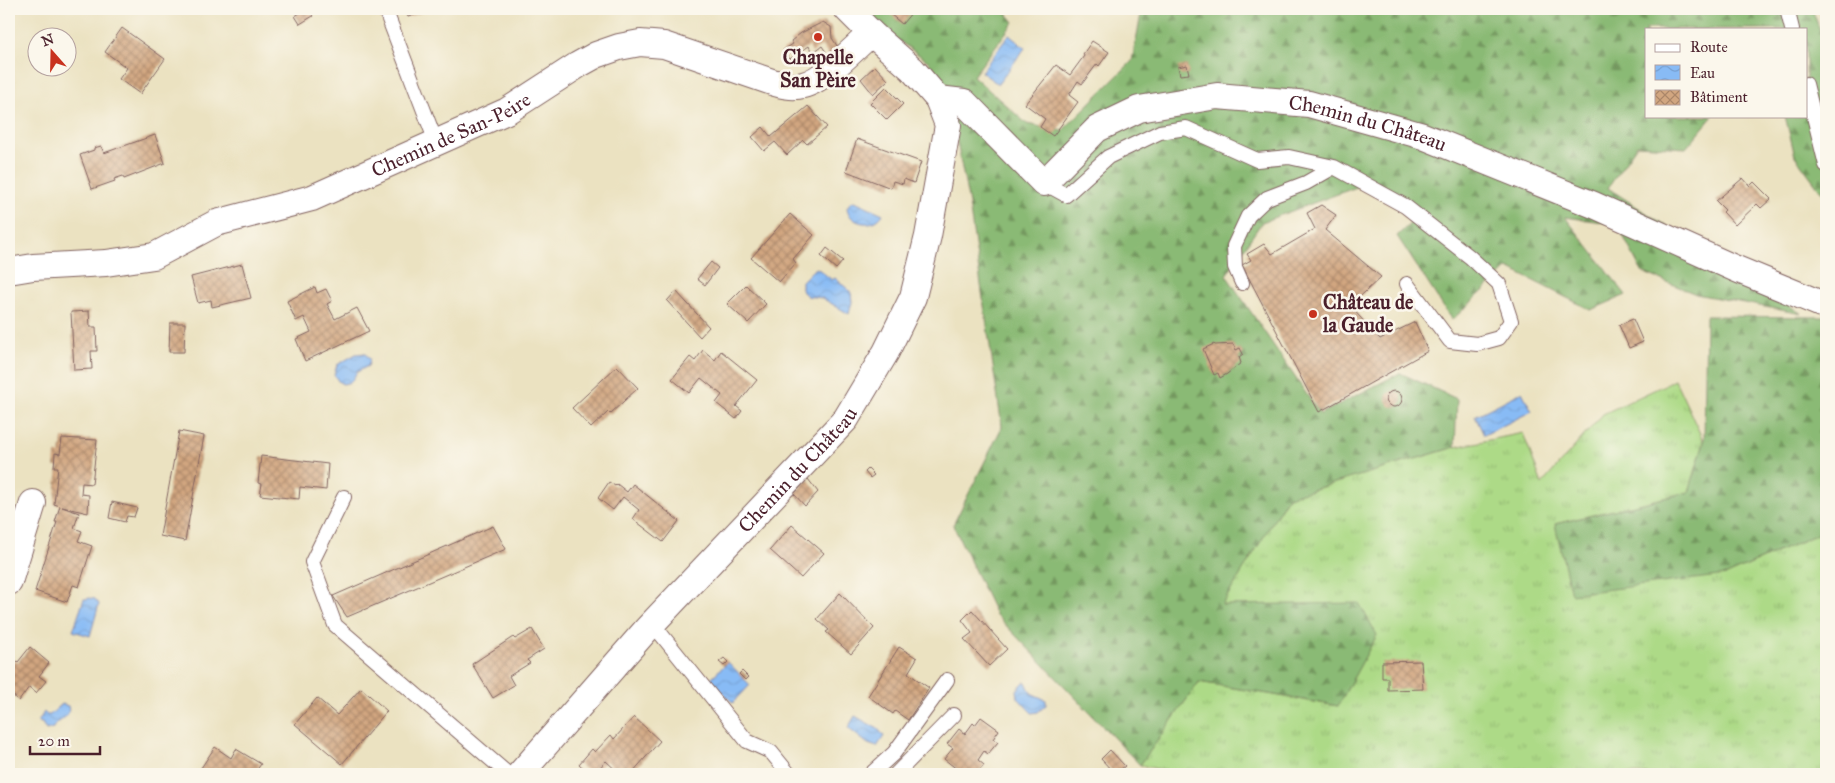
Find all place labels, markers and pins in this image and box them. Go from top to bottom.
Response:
marker: Chapelle San Pèire [812,31,824,43]
place label: Chapelle San Pèire [780,45,857,92]
place label: Château de la Gaude [1322,290,1414,337]
marker: Château de la Gaude [1307,308,1319,320]

